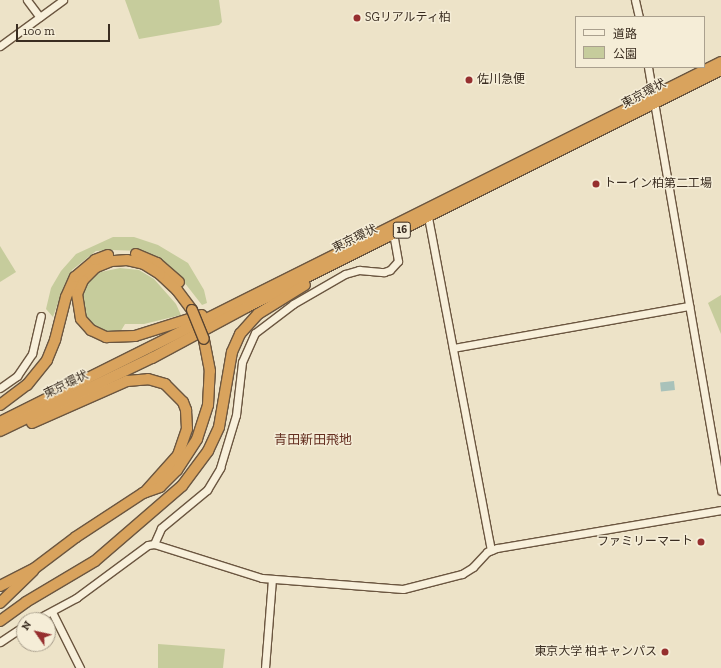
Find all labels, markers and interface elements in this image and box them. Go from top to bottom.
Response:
place label: SGリアルティ柏 [365,11,452,25]
marker: SGリアルティ柏 [352,13,362,23]
scale bar [18,16,112,42]
legend [575,16,705,68]
text: 100 m [23,24,55,38]
text: 道路 [613,27,637,41]
text: 公園 [613,47,637,61]
place label: 佐川急便 [477,73,525,87]
marker: 佐川急便 [464,75,474,85]
street label: 東京環状 [619,76,669,112]
place label: トーイン柏第二工場 [604,177,712,191]
marker: トーイン柏第二工場 [591,179,601,189]
road number: 16 [392,221,412,239]
street label: 東京環状 [330,222,380,256]
street label: 東京環状 [41,368,91,402]
district label: 青田新田飛地 [274,432,352,448]
place label: ファミリーマート [597,535,693,549]
marker: ファミリーマート [696,537,706,547]
north arrow [16,612,56,652]
text: N [19,618,34,633]
place label: 東京大学 柏キャンパス [534,645,657,659]
marker: 東京大学 柏キャンパス [660,647,670,657]

